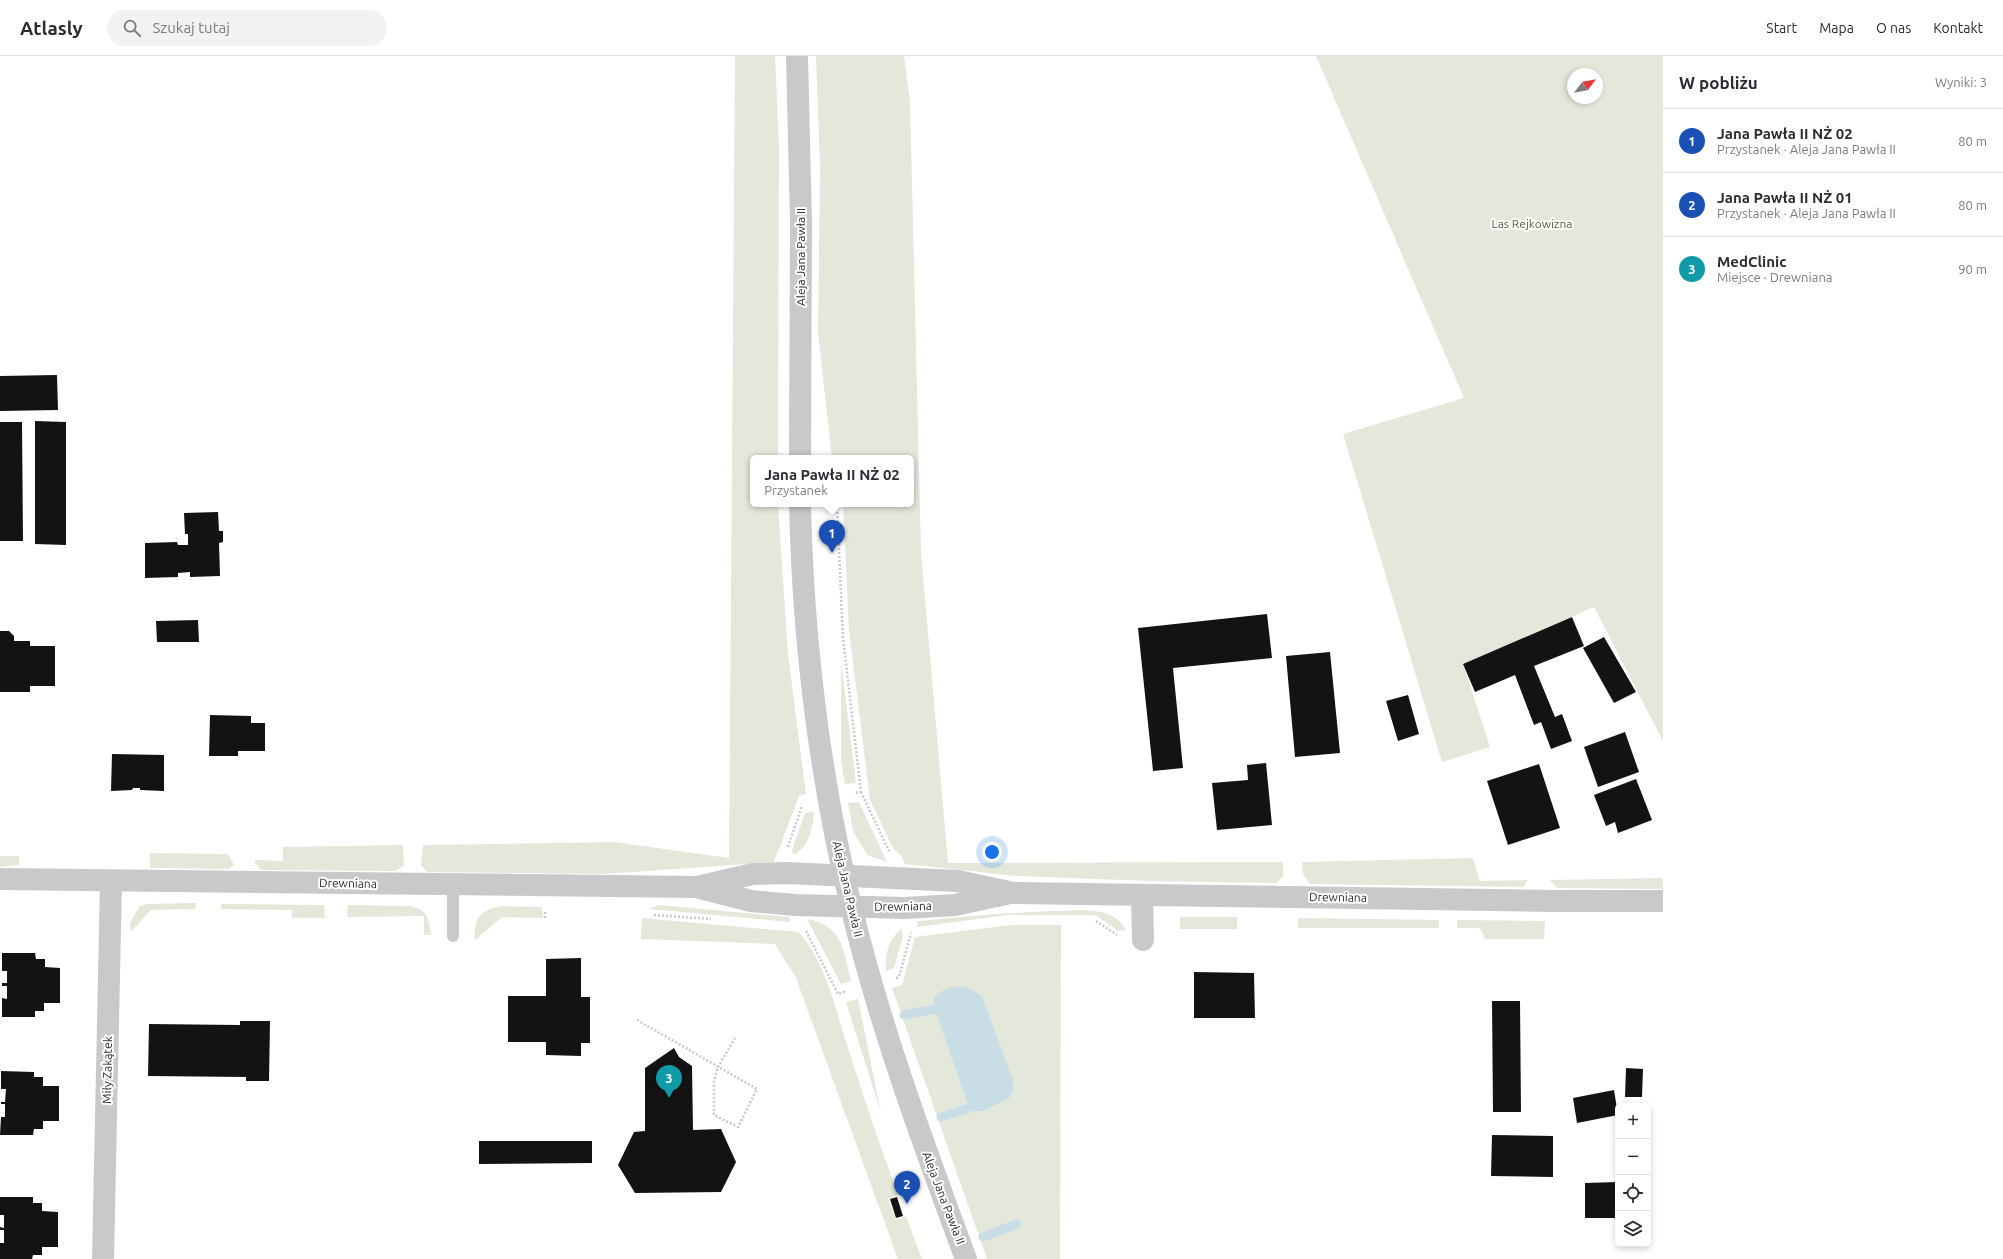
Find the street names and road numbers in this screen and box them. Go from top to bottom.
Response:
street label: Aleja Jana Pawła II [794,208,807,306]
street label: Aleja Jana Pawła II [831,840,865,938]
street label: Drewniana [319,876,377,890]
street label: Drewniana [1309,890,1367,904]
street label: Drewniana [874,899,932,913]
street label: Miły Zakątek [100,1036,114,1104]
street label: Aleja Jana Pawła II [920,1150,968,1246]

